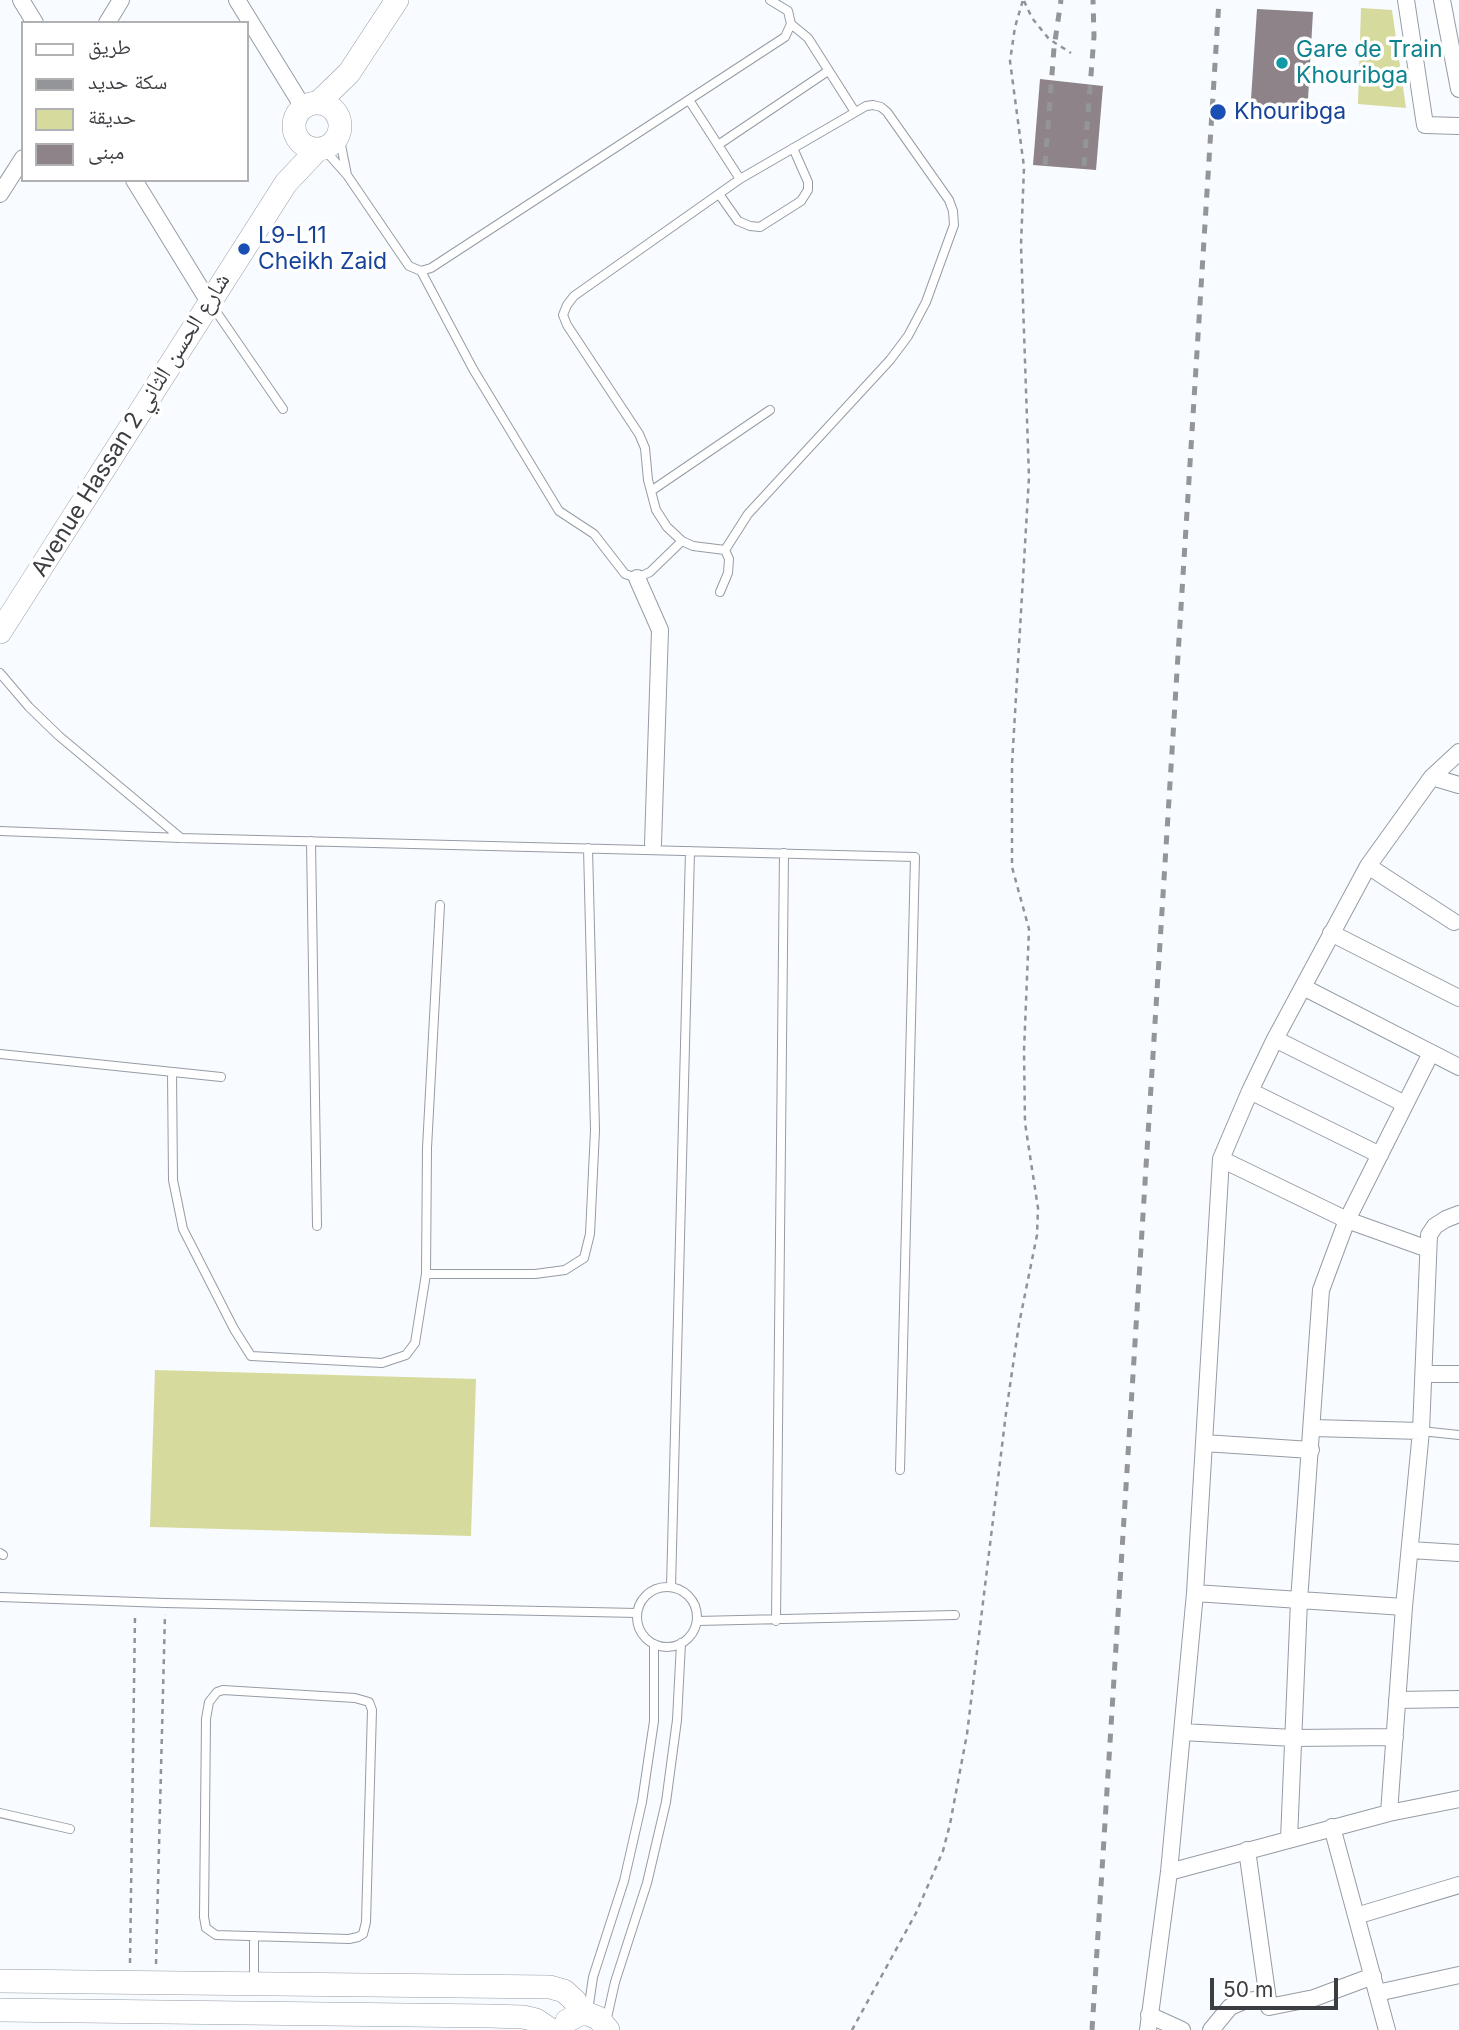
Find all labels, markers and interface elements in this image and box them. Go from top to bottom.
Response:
legend [21,21,248,182]
text: طريق [88,34,131,59]
place label: Gare de Train Khouribga [1296,36,1442,90]
marker: Gare de Train Khouribga [1274,55,1290,71]
text: سكة حديد [88,69,167,94]
place label: Khouribga [1234,98,1346,126]
marker: Khouribga [1208,102,1228,122]
text: حديقة [88,104,136,129]
text: مبنى [88,139,124,164]
place label: L9-L11 Cheikh Zaid [258,222,387,276]
marker: L9-L11 Cheikh Zaid [236,241,252,257]
street label: Avenue Hassan 2 شارع الحسن الثاني [26,268,236,582]
scale bar [1214,1964,1342,2008]
text: 50 m [1223,1977,1273,2002]

